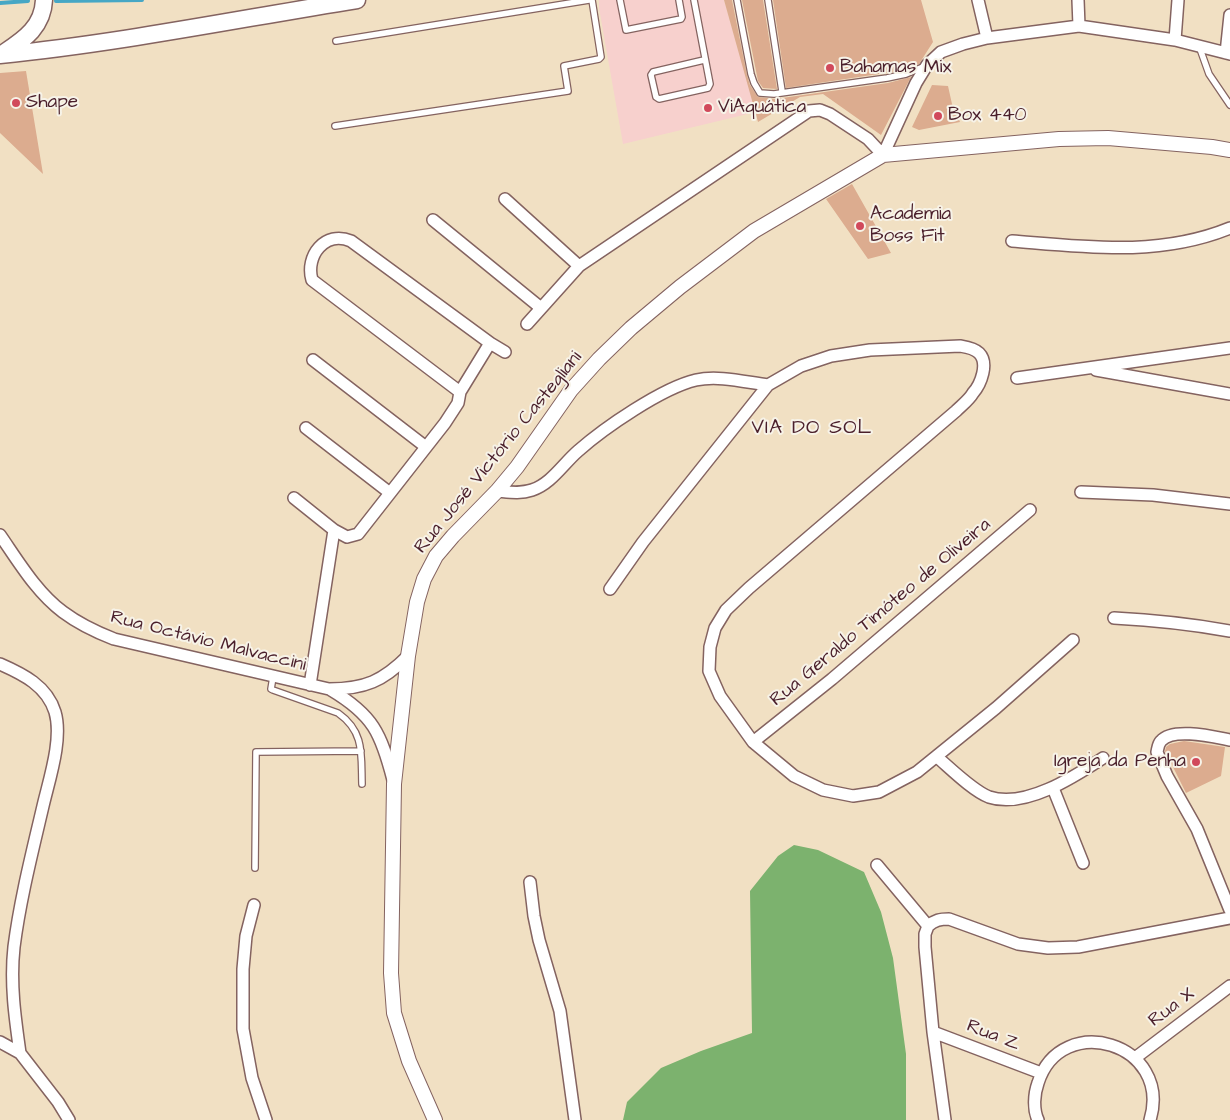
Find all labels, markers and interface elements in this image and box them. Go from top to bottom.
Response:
place label: Bahamas Mix [840,57,951,79]
marker: Bahamas Mix [824,62,836,74]
place label: Shape [26,92,78,114]
marker: Shape [10,97,22,109]
place label: ViAquática [718,97,806,119]
marker: ViAquática [702,102,714,114]
place label: Box 440 [948,105,1027,127]
marker: Box 440 [932,110,944,122]
place label: Academia Boss Fit [870,204,951,248]
marker: Academia Boss Fit [854,220,866,232]
street label: Rua José Victório Castegliani [410,347,588,559]
district label: VIA DO SOL [750,417,874,441]
street label: Rua Geraldo Timóteo de Oliveira [766,514,996,712]
street label: Rua Octávio Malvaccini [108,607,308,677]
place label: Igreja da Penha [1054,751,1186,773]
marker: Igreja da Penha [1190,756,1202,768]
street label: Rua X [1144,983,1200,1033]
street label: Rua Z [963,1015,1023,1057]

